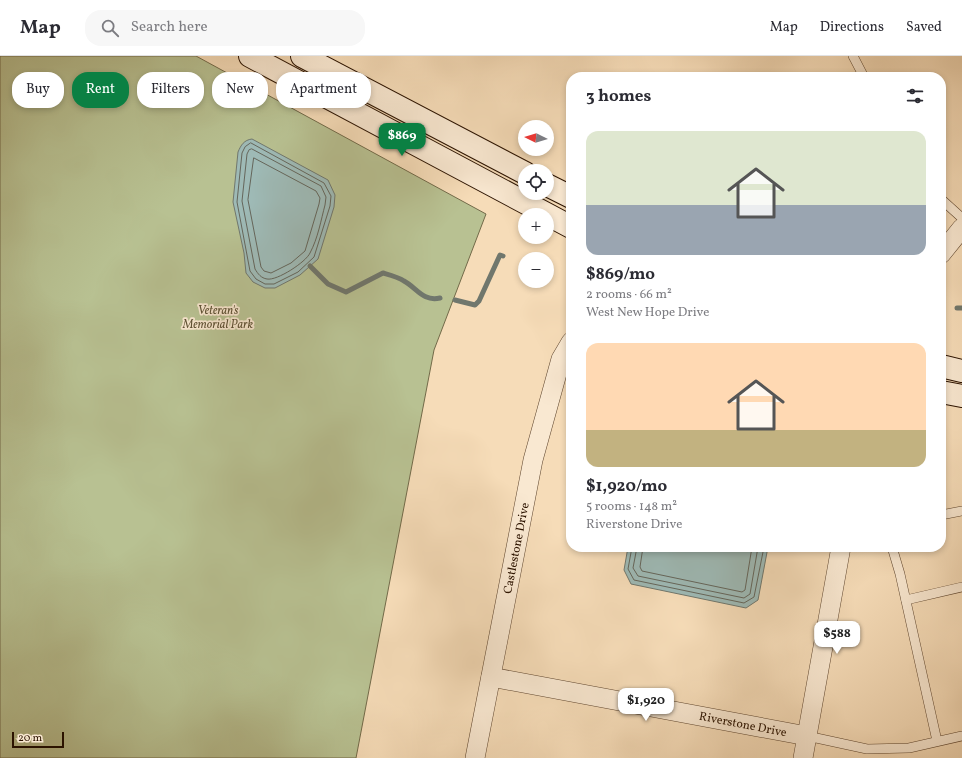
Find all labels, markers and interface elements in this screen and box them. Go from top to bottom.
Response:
search box [85,10,365,46]
text: Map [20,15,61,41]
icon: search [99,17,121,39]
text: Search here [131,17,208,38]
text: Map [770,18,798,37]
text: Directions [820,18,884,37]
text: Saved [906,18,942,37]
chip: Buy [12,72,64,108]
chip: Rent [72,72,129,108]
chip: Filters [137,72,204,108]
chip: New [212,72,268,108]
chip: Apartment [276,72,371,108]
text: 3 homes [586,85,651,108]
icon: filters [904,85,926,107]
north arrow [518,120,554,156]
map controls [518,120,554,288]
pin: $869 [378,123,426,157]
text: $869 [388,127,416,145]
icon: home [720,157,792,229]
button: locate [518,164,554,200]
button: + [518,208,554,244]
button: − [518,252,554,288]
text: $869/mo [586,263,655,286]
text: 2 rooms · 66 m² [586,286,672,304]
park label: Veteran's Memorial Park [182,303,254,333]
text: West New Hope Drive [586,304,710,322]
icon: home [720,369,792,441]
text: $1,920/mo [586,475,667,498]
text: 5 rooms · 148 m² [586,498,677,516]
street label: Castlestone Drive [500,501,534,595]
text: Riverstone Drive [586,516,682,534]
pin: $588 [813,621,861,655]
text: $588 [823,625,851,643]
pin: $1,920 [613,688,679,722]
text: $1,920 [627,692,665,710]
street label: Riverstone Drive [698,709,788,741]
scale bar [12,730,64,749]
text: 20 m [18,731,42,746]

